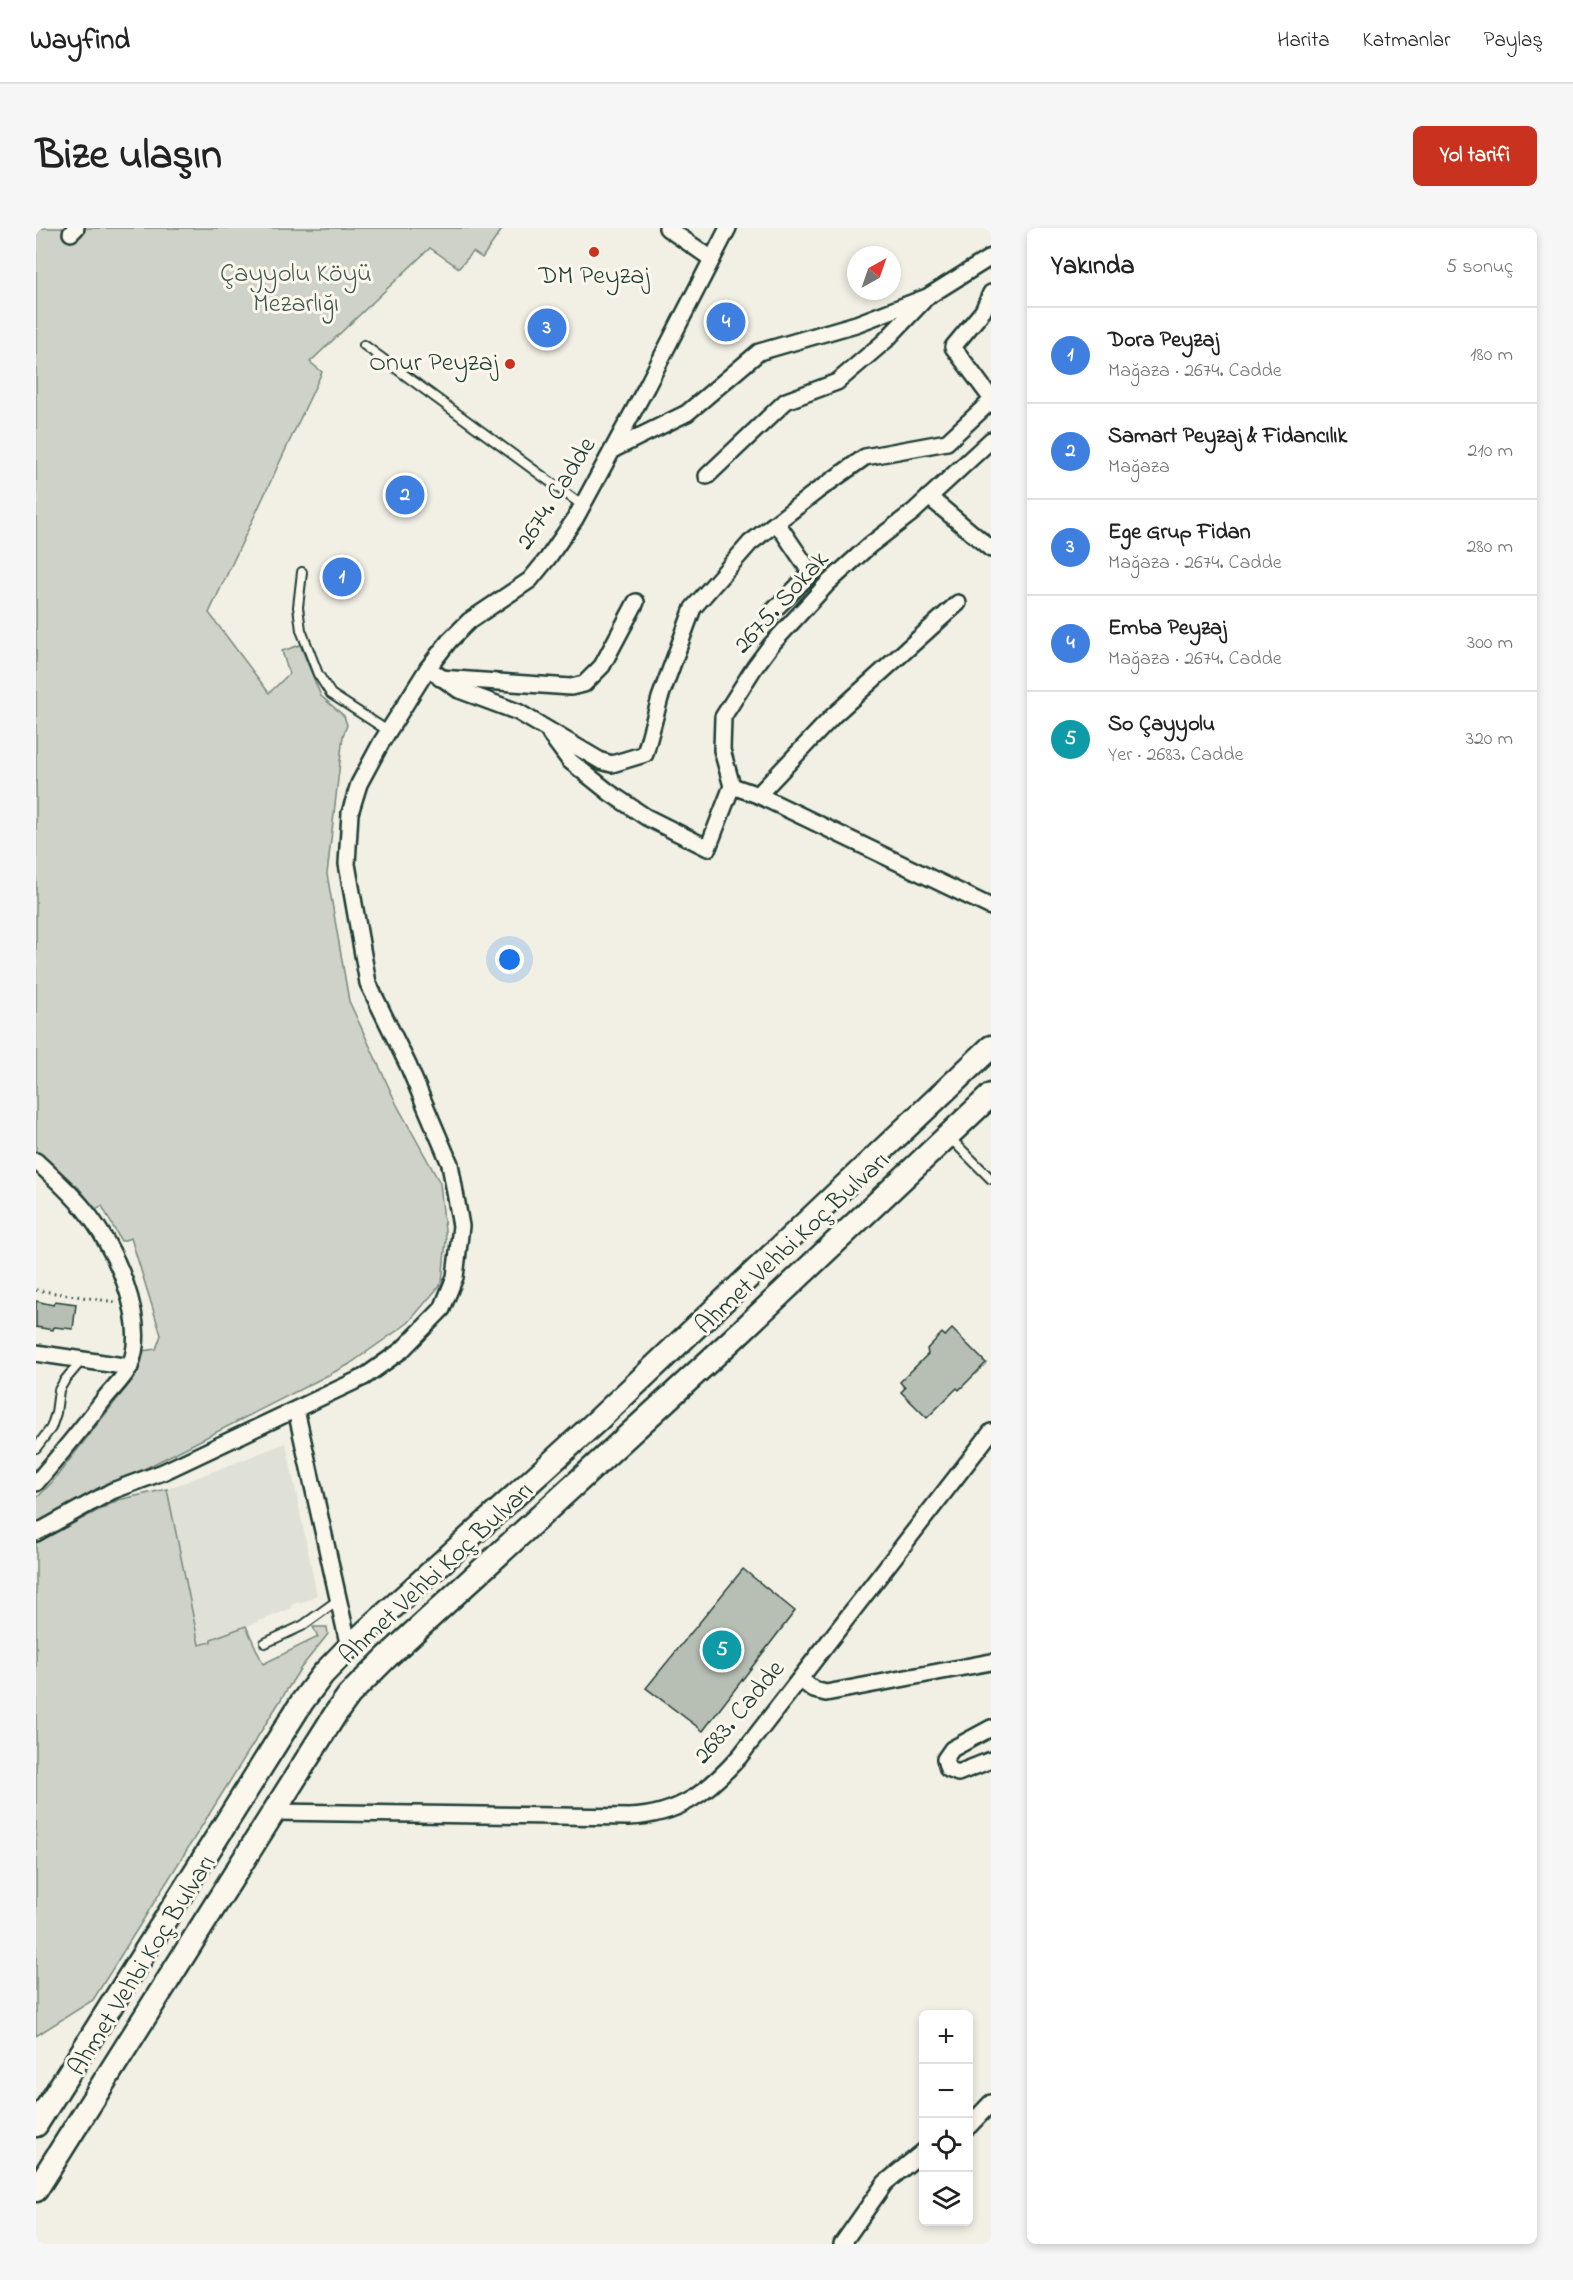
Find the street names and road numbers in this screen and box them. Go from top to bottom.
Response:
street label: 2674. Cadde [507,430,607,558]
street label: 2675. Sokak [725,542,839,663]
street label: Ahmet Vehbi Koç Bulvarı [687,1143,899,1345]
street label: Ahmet Vehbi Koç Bulvarı [331,1473,543,1675]
street label: 2683. Cadde [685,1652,795,1773]
street label: Ahmet Vehbi Koç Bulvarı [60,1848,226,2084]

